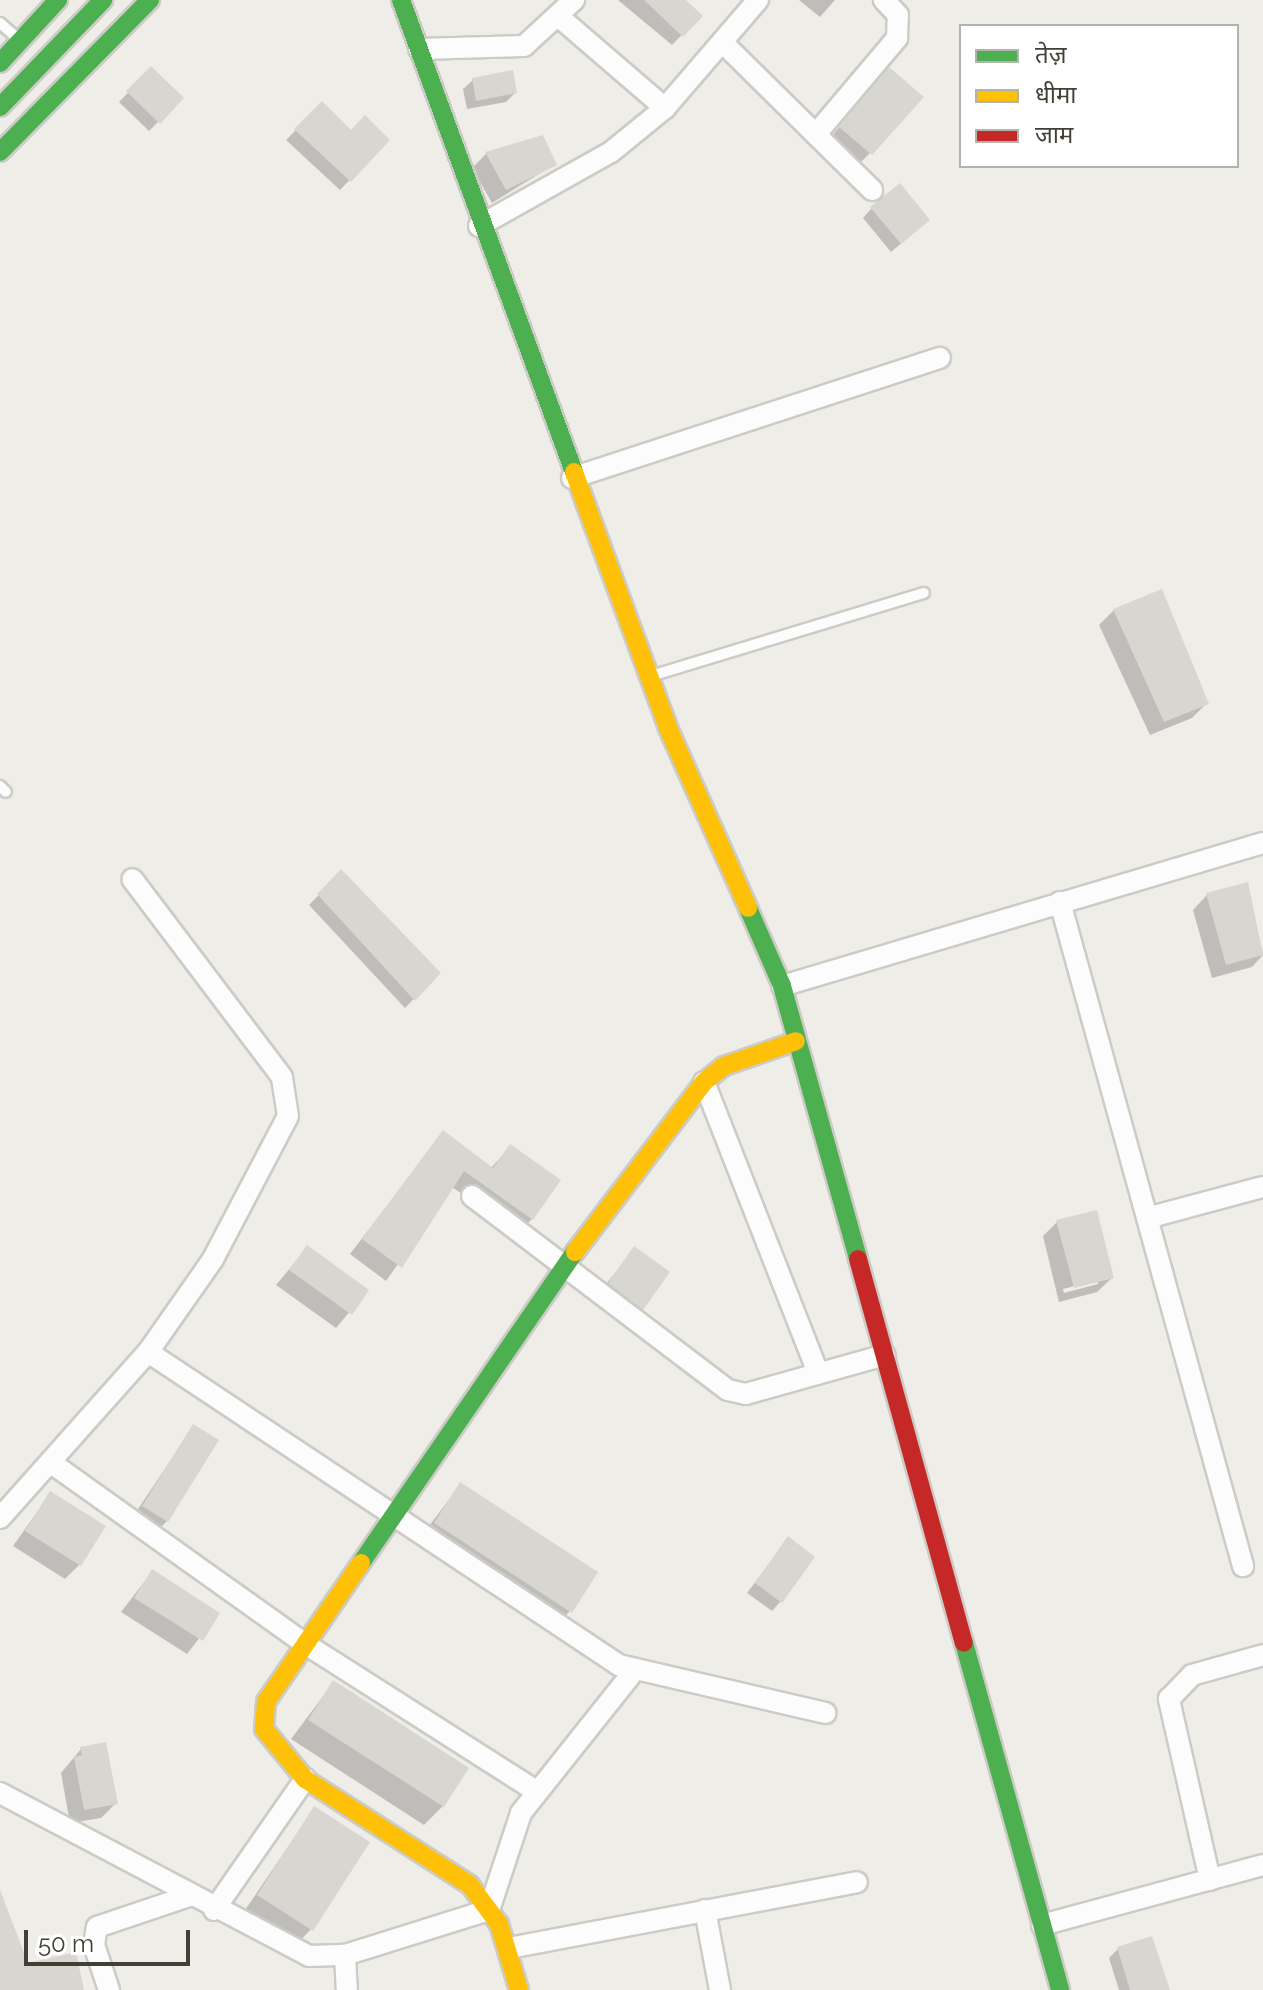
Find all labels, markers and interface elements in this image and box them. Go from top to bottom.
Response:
legend [959,24,1239,168]
text: तेज़ [1035,40,1067,69]
text: धीमा [1035,80,1077,109]
text: जाम [1035,120,1073,149]
scale bar [28,1914,194,1964]
text: 50 m [38,1929,94,1958]

